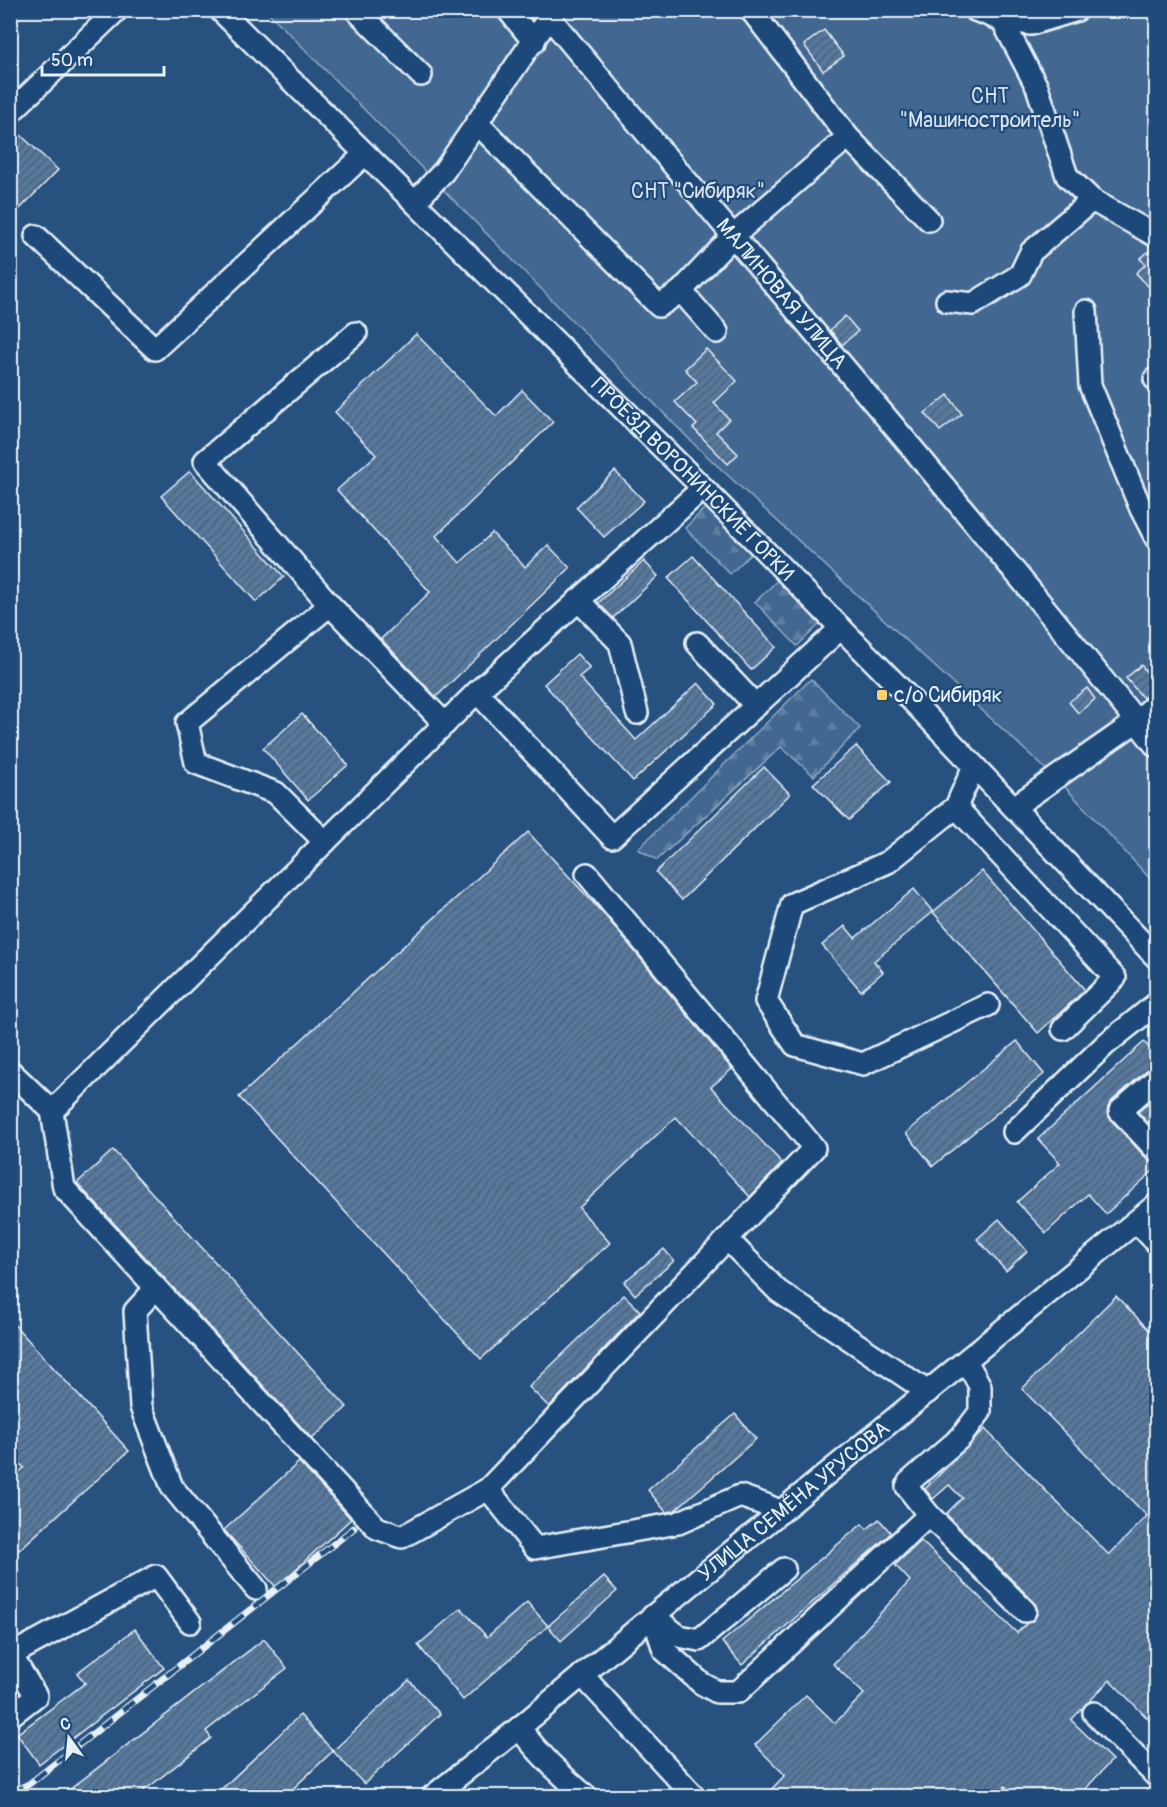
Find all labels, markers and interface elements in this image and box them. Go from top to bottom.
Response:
scale bar [42,39,164,77]
text: 50 m [51,49,93,72]
park label: СНТ "Машиностроитель" [900,83,1080,134]
park label: СНТ "Сибиряк" [631,178,765,205]
street label: МАЛИНОВАЯ УЛИЦА [710,212,853,374]
street label: ПРОЕЗД ВОРОНИНСКИЕ ГОРКИ [585,371,800,587]
place label: с/о Сибиряк [894,682,1003,709]
marker: с/о Сибиряк [875,688,889,702]
street label: УЛИЦА СЕМЁНА УРУСОВА [692,1415,895,1587]
north arrow [39,1708,99,1768]
text: С [58,1714,73,1735]

